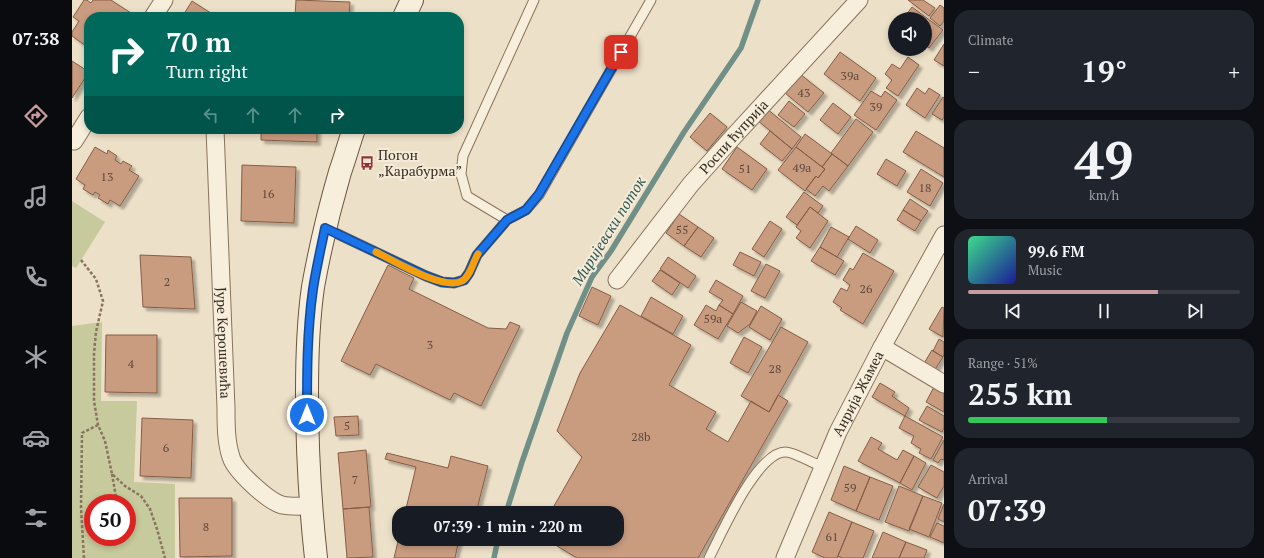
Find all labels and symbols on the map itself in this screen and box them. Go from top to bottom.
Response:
pin [604,35,638,69]
house number: 39a [841,68,859,83]
house number: 43 [798,85,810,100]
street label: Роспи ћуприја [695,95,772,178]
house number: 39 [870,99,882,114]
place label: Погон „Карабурма” [378,145,462,180]
bus stop icon: Погон „Карабурма” [359,155,375,171]
house number: 49a [793,160,811,175]
house number: 51 [739,161,751,176]
house number: 13 [101,169,113,184]
water label: Миријевски поток [566,172,650,289]
house number: 18 [919,180,931,195]
house number: 16 [262,186,275,201]
house number: 55 [676,222,688,237]
house number: 2 [164,274,170,289]
house number: 26 [860,281,873,296]
street label: Јуре Керошевића [212,287,236,399]
house number: 59a [704,311,722,326]
house number: 3 [427,337,433,352]
street label: Анрија Жамеа [827,347,887,439]
house number: 4 [128,356,135,371]
house number: 28 [769,361,781,376]
position arrow [286,394,328,436]
house number: 5 [344,418,350,433]
house number: 28b [631,429,651,444]
house number: 6 [163,440,170,455]
house number: 7 [352,472,358,487]
house number: 59 [844,480,856,495]
speed limit sign: 50 [84,494,136,546]
house number: 8 [203,519,209,534]
house number: 61 [826,529,838,544]

